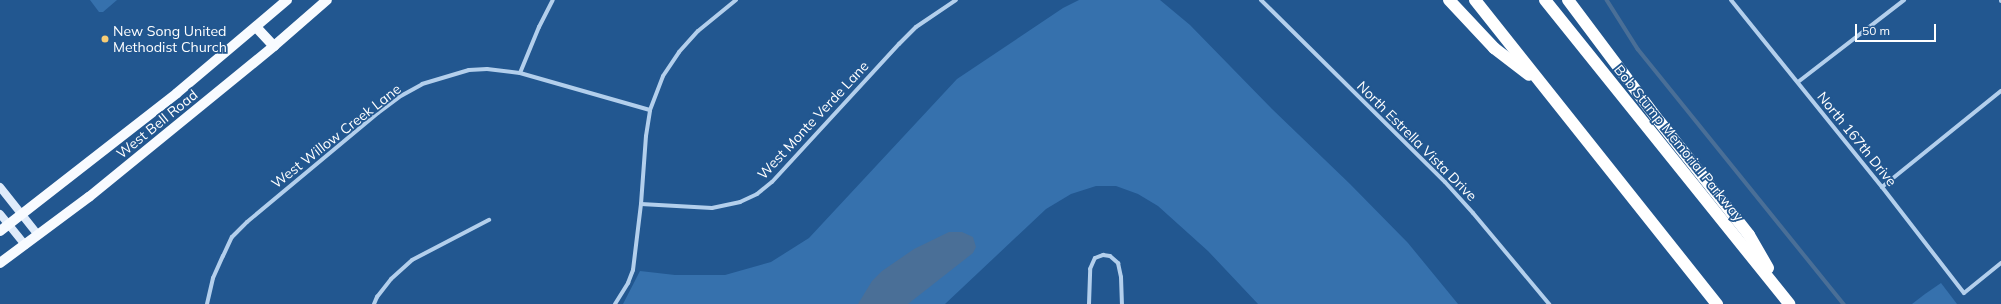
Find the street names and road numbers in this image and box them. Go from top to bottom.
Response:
street label: West Monte Verde Lane [754,58,872,182]
street label: Bob Stump Memorial Parkway [1611,61,1747,225]
street label: North Estrella Vista Drive [1354,78,1480,204]
street label: West Willow Creek Lane [268,80,404,192]
street label: West Bell Road [113,86,201,162]
street label: North 167th Drive [1814,88,1900,190]

